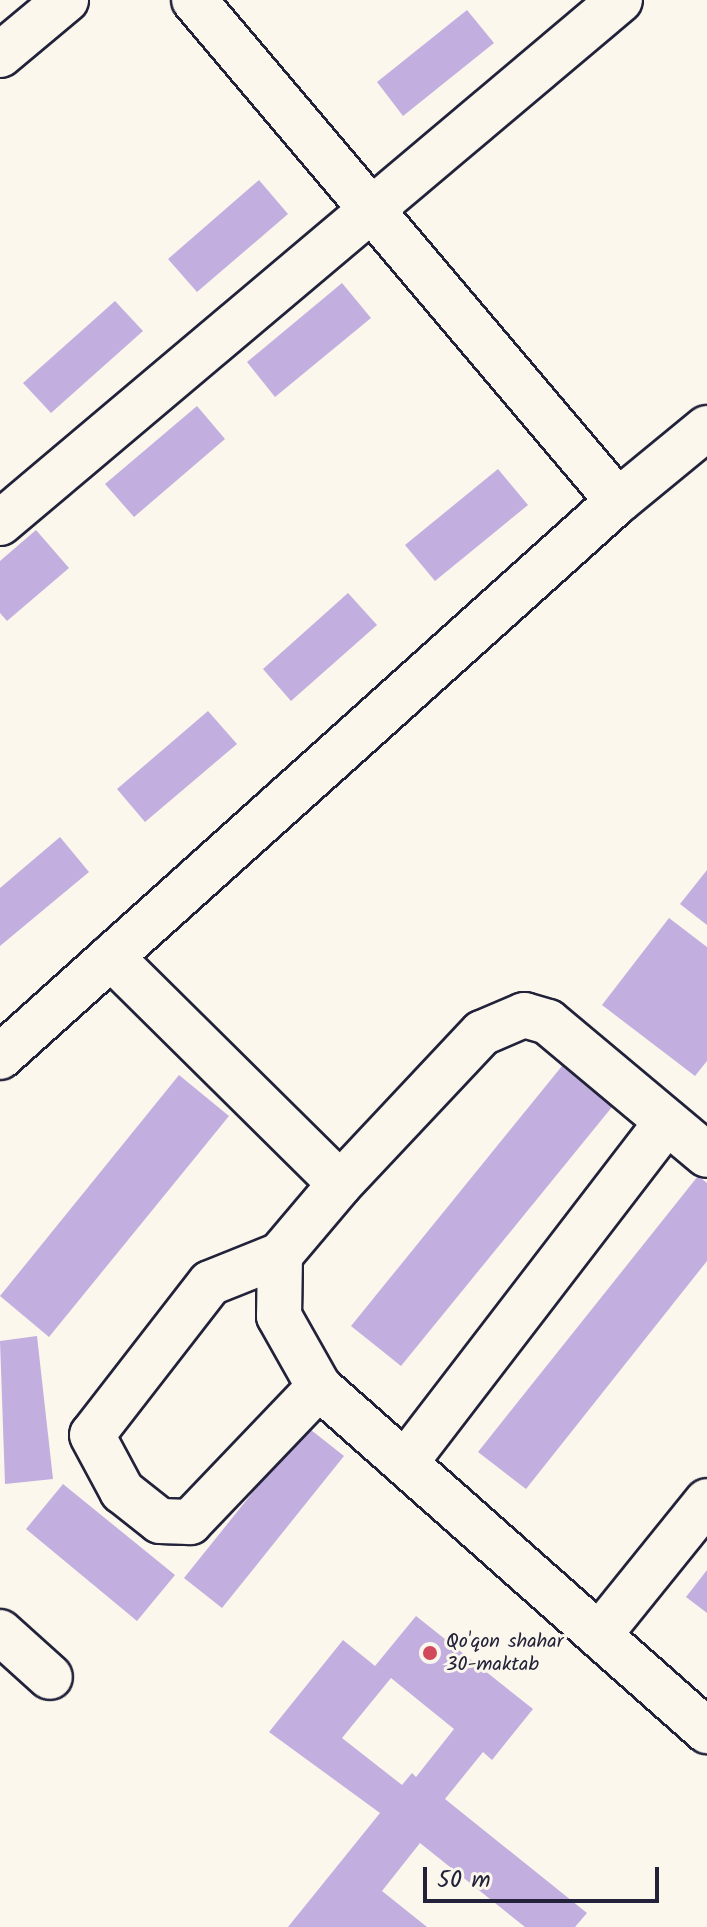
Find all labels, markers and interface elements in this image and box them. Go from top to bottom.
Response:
place label: Qo'qon shahar 30-maktab [446,1630,563,1677]
marker: Qo'qon shahar 30-maktab [421,1644,439,1662]
scale bar [427,1851,663,1901]
text: 50 m [437,1861,491,1900]

